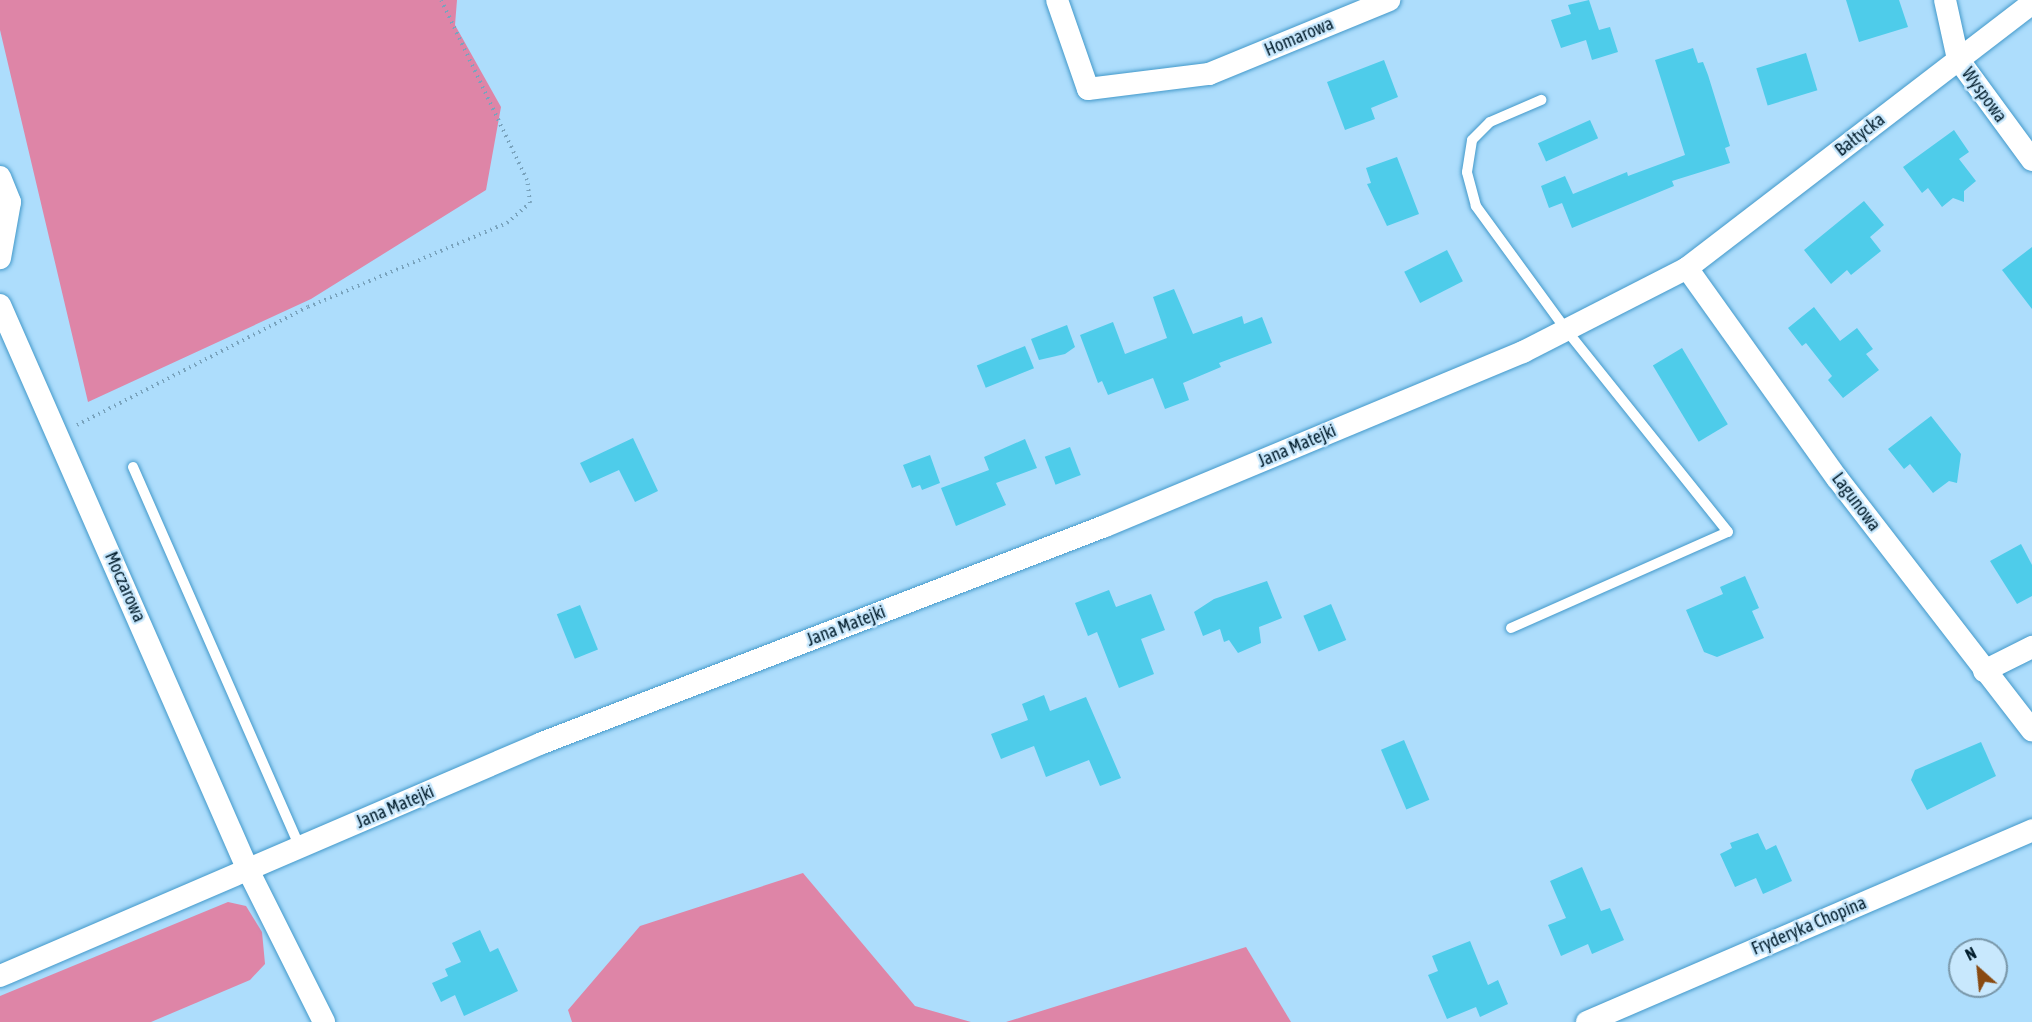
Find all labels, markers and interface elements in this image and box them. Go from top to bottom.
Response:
street label: Homarowa [1261,13,1337,61]
street label: Wyspowa [1957,63,2011,127]
street label: Bałtycka [1831,109,1889,161]
street label: Jana Matejki [1255,420,1339,472]
street label: Lagunowa [1827,468,1885,536]
street label: Moczarowa [100,549,150,625]
street label: Jana Matejki [803,601,889,651]
street label: Jana Matejki [353,781,437,833]
street label: Fryderyka Chopina [1748,892,1870,960]
north arrow [1948,938,2008,998]
text: N [1962,944,1979,964]

